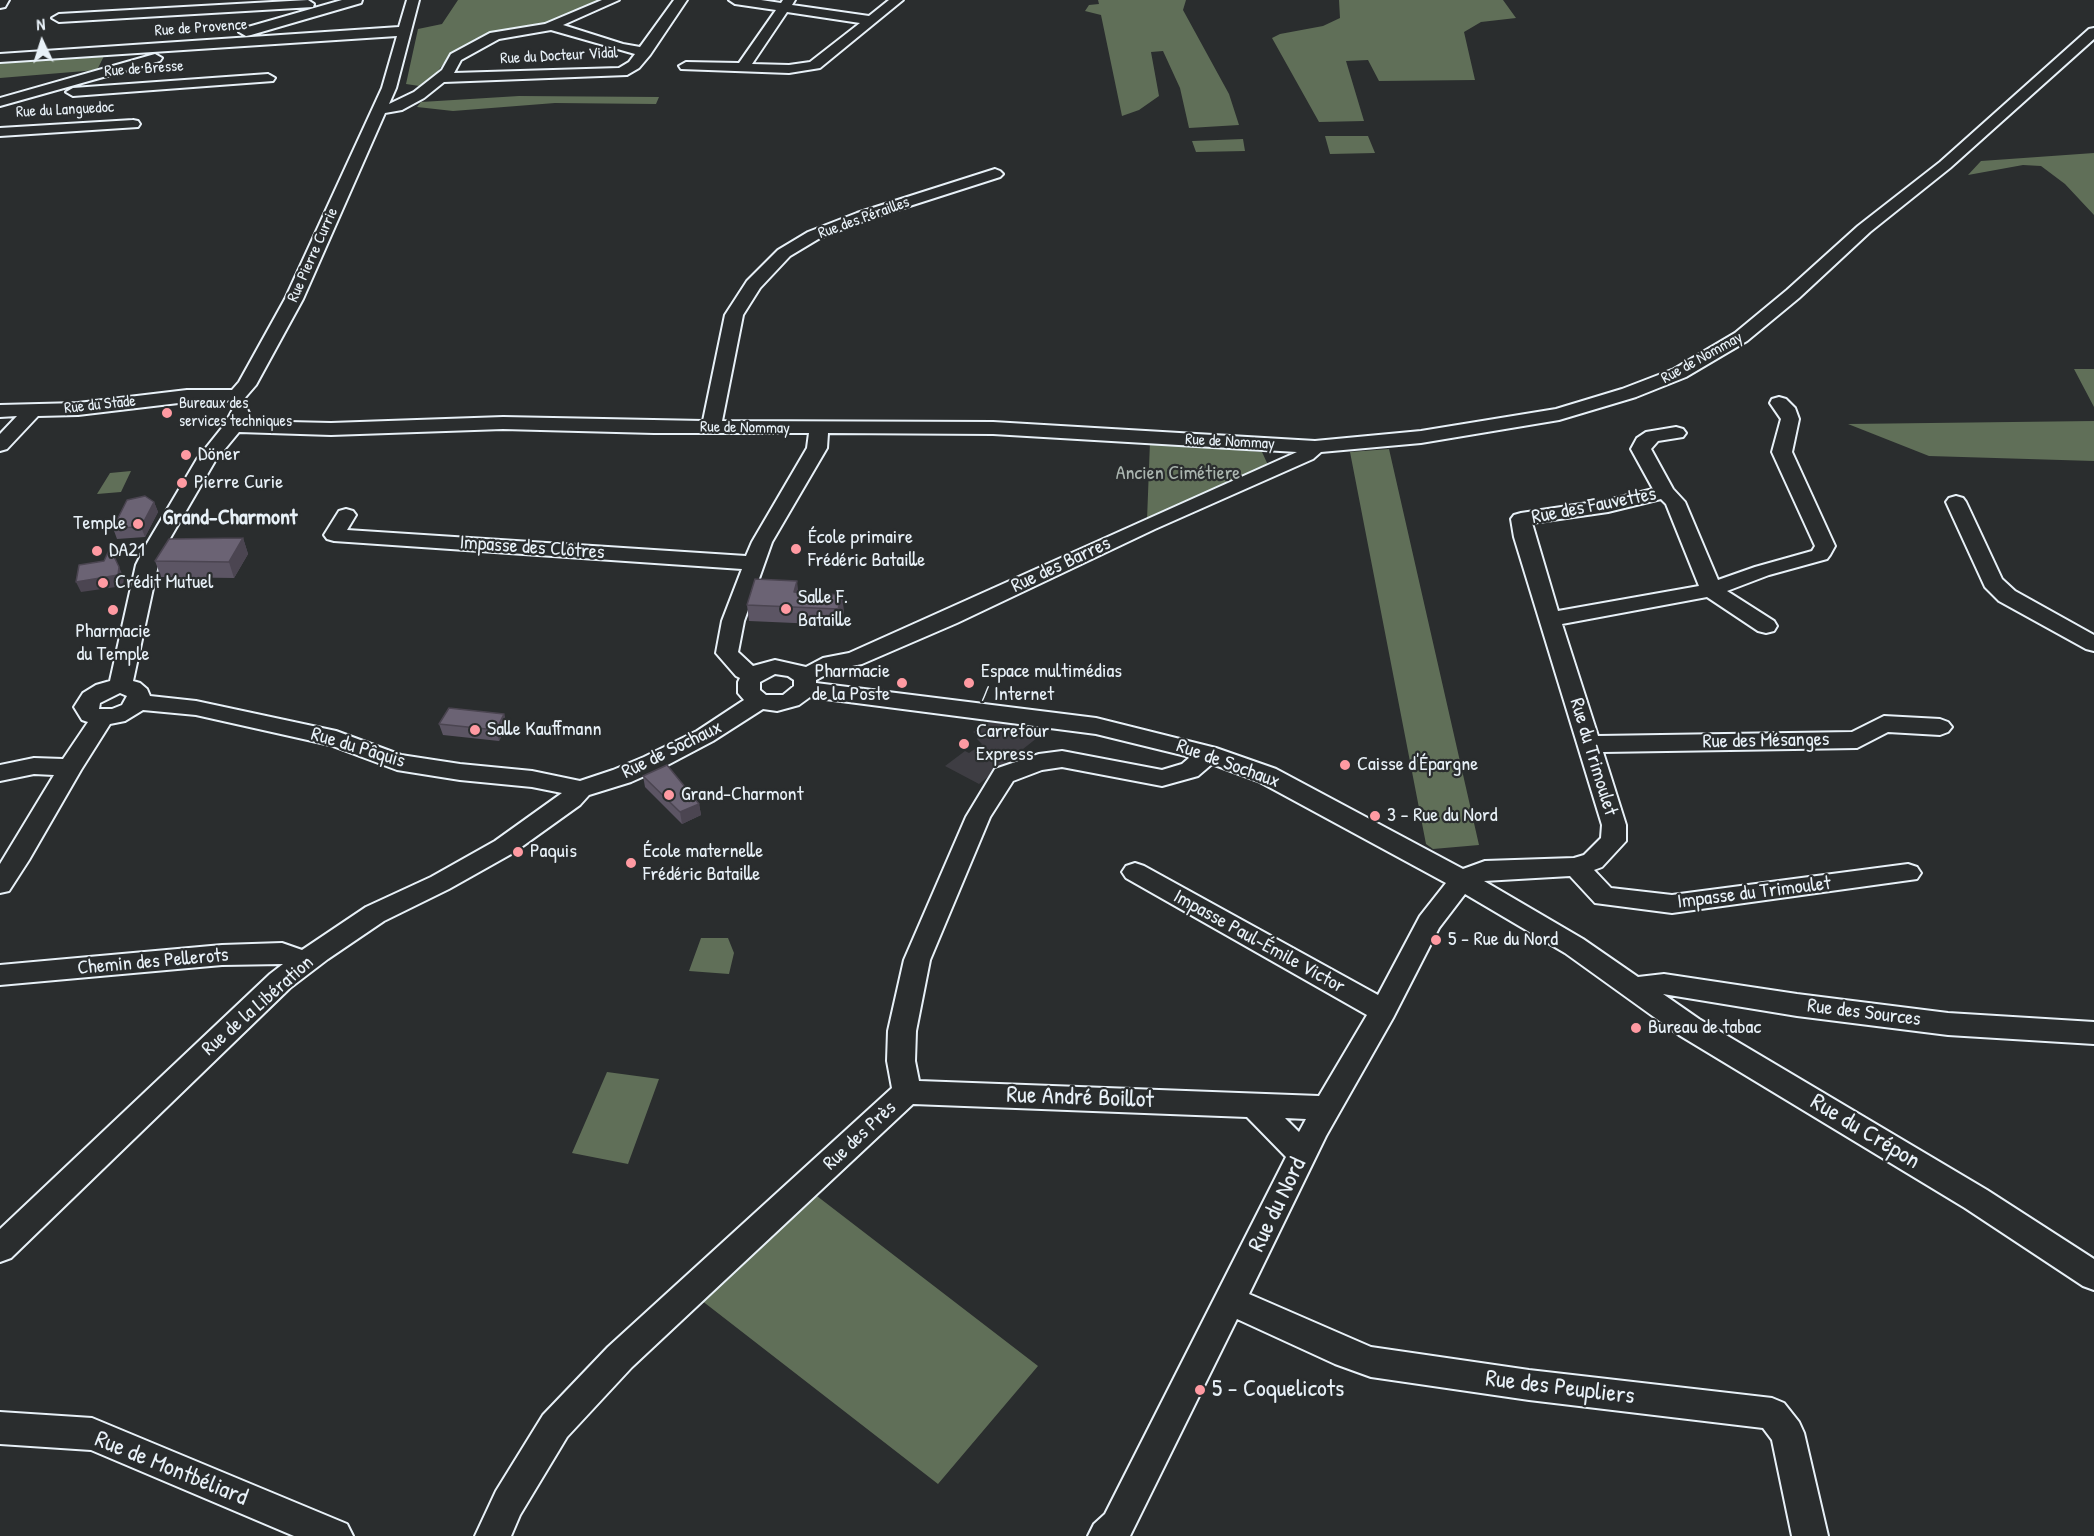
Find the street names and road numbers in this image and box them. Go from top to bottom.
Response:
street label: Rue de Provence [154,15,248,41]
street label: Rue du Docteur Vidal [500,43,618,69]
street label: Rue de Bresse [104,57,184,81]
street label: Rue du Languedoc [15,98,115,122]
street label: Rue des Pérailles [816,193,912,243]
street label: Rue Pierre Currie [284,205,342,305]
street label: Rue de Nommay [1658,328,1746,388]
street label: Rue du Stade [63,392,137,418]
street label: Rue de Nommay [700,418,790,438]
street label: Rue de Nommay [1185,430,1275,454]
street label: Rue des Fauvettes [1530,482,1658,530]
street label: Impasse des Clôtres [459,531,605,565]
street label: Rue des Barres [1008,532,1114,598]
street label: Rue du Trimoulet [1564,695,1622,819]
street label: Rue de Sochaux [618,715,726,785]
street label: Rue du Pâquis [308,722,408,774]
street label: Rue des Mésanges [1702,728,1830,754]
street label: Rue de Sochaux [1173,734,1283,794]
street label: Impasse du Trimoulet [1676,872,1832,914]
street label: Impasse Paul-Émile Victor [1169,885,1349,999]
street label: Chemin des Pellerots [76,943,230,981]
street label: Rue de la Libération [197,951,319,1061]
street label: Rue des Sources [1806,994,1922,1032]
street label: Rue André Boillot [1006,1081,1154,1115]
street label: Rue du Crépon [1805,1088,1925,1176]
street label: Rue des Près [819,1096,901,1176]
street label: Rue du Nord [1243,1153,1313,1257]
street label: Rue des Peupliers [1484,1365,1636,1411]
street label: Rue de Montbéliard [90,1425,252,1513]

